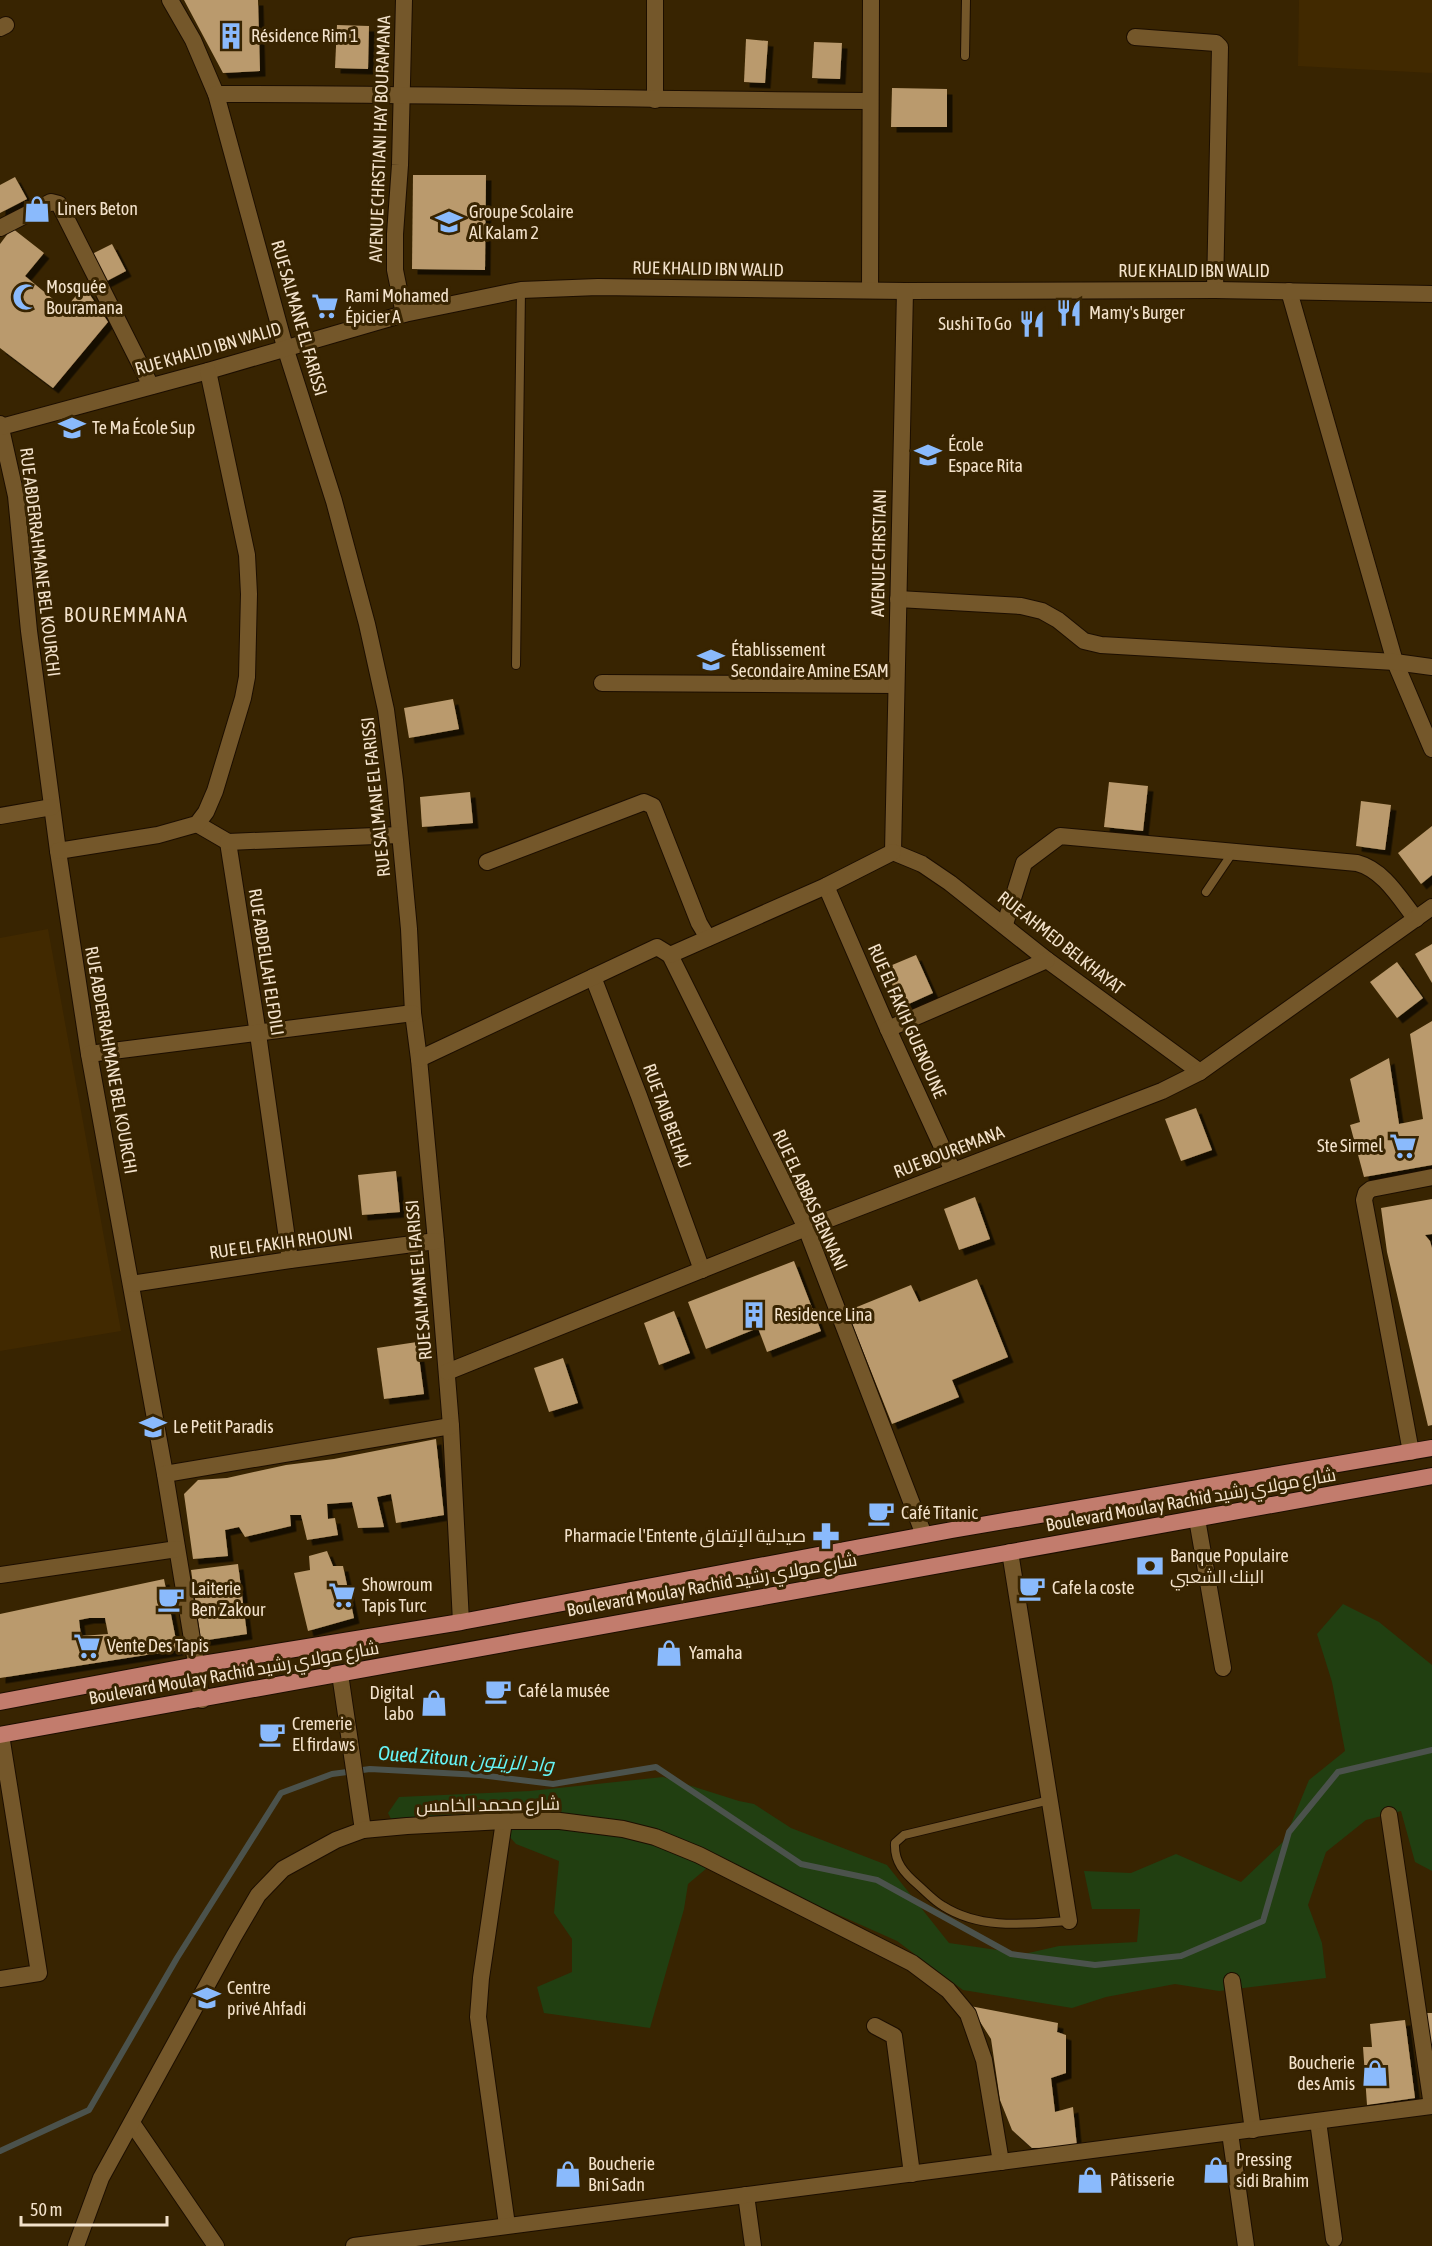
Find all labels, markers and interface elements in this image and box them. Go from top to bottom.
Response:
street label: AVENUE CHRSTIANI HAY BOURAMANA [365,15,394,263]
building icon: Résidence Rim 1 [216,21,246,51]
place label: Résidence Rim 1 [251,25,358,46]
shop icon: Liners Beton [22,194,52,224]
place label: Liners Beton [57,198,138,219]
place label: Groupe Scolaire Al Kalam 2 [469,201,574,243]
school or university icon: Groupe Scolaire Al Kalam 2 [434,207,464,237]
street label: RUE SALMANE EL FARISSI [267,238,332,398]
street label: RUE KHALID IBN WALID [632,257,784,280]
street label: RUE KHALID IBN WALID [1118,260,1270,281]
place label: Mosquée Bouramana [46,276,123,318]
mosque icon: Mosquée Bouramana [11,282,41,312]
place label: Rami Mohamed Épicier A [345,285,449,327]
supermarket icon: Rami Mohamed Épicier A [310,291,340,321]
restaurant icon: Mamy's Burger [1054,298,1084,328]
place label: Mamy's Burger [1089,302,1185,323]
restaurant icon: Sushi To Go [1017,309,1047,339]
place label: Sushi To Go [938,313,1012,334]
street label: RUE KHALID IBN WALID [132,318,283,379]
school or university icon: Te Ma École Sup [57,413,87,443]
place label: Te Ma École Sup [92,417,195,438]
place label: École Espace Rita [948,434,1023,476]
school or university icon: École Espace Rita [913,440,943,470]
street label: RUE ABDERRAHMANE BEL KOURCHI [16,446,65,678]
street label: AVENUE CHRSTIANI [867,489,890,617]
district label: BOUREMMANA [64,603,188,626]
place label: Établissement Secondaire Amine ESAM [731,639,889,681]
school or university icon: Établissement Secondaire Amine ESAM [696,645,726,675]
street label: RUE SALMANE EL FARISSI [357,716,394,878]
street label: RUE ABDELLAH ELFDILI [244,887,288,1037]
street label: RUE AHMED BELKHAYAT [994,887,1129,999]
street label: RUE EL FAKIH GUENOUNE [864,940,951,1102]
street label: RUE ABDERRAHMANE BEL KOURCHI [81,944,142,1175]
street label: RUE TAIB BELHAJ [639,1061,696,1171]
street label: RUE BOUREMANA [891,1121,1007,1182]
street label: RUE EL ABBAS BENNANI [769,1126,852,1274]
supermarket icon: Ste Sirmel [1388,1131,1418,1161]
place label: Ste Sirmel [1317,1135,1383,1156]
street label: RUE SALMANE EL FARISSI [401,1199,436,1361]
street label: RUE EL FAKIH RHOUNI [208,1222,354,1263]
building icon: Residence Lina [739,1300,769,1330]
place label: Residence Lina [774,1304,873,1325]
school or university icon: Le Petit Paradis [138,1412,168,1442]
place label: Le Petit Paradis [173,1416,274,1437]
street label: Boulevard Moulay Rachid شارع مولاي رشيد [1044,1464,1338,1539]
cafe icon: Café Titanic [866,1498,896,1528]
place label: Café Titanic [901,1502,978,1523]
pharmacy icon: Pharmacie l'Entente صيدلية الإتفاق [811,1521,841,1551]
place label: Pharmacie l'Entente صيدلية الإتفاق [564,1525,806,1548]
place label: Banque Populaire البنك الشعبي [1170,1545,1289,1591]
street label: Boulevard Moulay Rachid شارع مولاي رشيد [565,1549,859,1624]
bank icon: Banque Populaire البنك الشعبي [1135,1551,1165,1581]
cafe icon: Cafe la coste [1017,1573,1047,1603]
place label: Showroum Tapis Turc [362,1574,433,1616]
place label: Cafe la coste [1052,1577,1134,1598]
place label: Laiterie Ben Zakour [191,1578,266,1620]
supermarket icon: Showroum Tapis Turc [327,1580,357,1610]
cafe icon: Laiterie Ben Zakour [156,1584,186,1614]
supermarket icon: Vente Des Tapis [72,1631,102,1661]
place label: Vente Des Tapis [107,1635,209,1656]
street label: Boulevard Moulay Rachid شارع مولاي رشيد [87,1637,381,1712]
shop icon: Yamaha [654,1638,684,1668]
place label: Yamaha [689,1642,743,1663]
cafe icon: Café la musée [483,1676,513,1706]
place label: Café la musée [518,1680,610,1701]
place label: Digital labo [370,1682,414,1724]
shop icon: Digital labo [419,1688,449,1718]
place label: Cremerie El firdaws [292,1713,355,1755]
cafe icon: Cremerie El firdaws [257,1719,287,1749]
water label: Oued Zitoun واد الزيتون [377,1741,556,1777]
street label: شارع محمد الخامس [416,1793,560,1818]
place label: Centre privé Ahfadi [227,1977,306,2019]
school or university icon: Centre privé Ahfadi [192,1983,222,2013]
place label: Boucherie des Amis [1288,2052,1355,2094]
shop icon: Boucherie des Amis [1360,2058,1390,2088]
place label: Pressing sidi Brahim [1236,2149,1309,2191]
place label: Boucherie Bni Sadn [588,2153,655,2195]
shop icon: Pressing sidi Brahim [1201,2155,1231,2185]
shop icon: Boucherie Bni Sadn [553,2159,583,2189]
shop icon: Pâtisserie [1075,2165,1105,2195]
place label: Pâtisserie [1110,2169,1175,2190]
scale bar [21,2189,166,2227]
text: 50 m [30,2199,62,2220]

